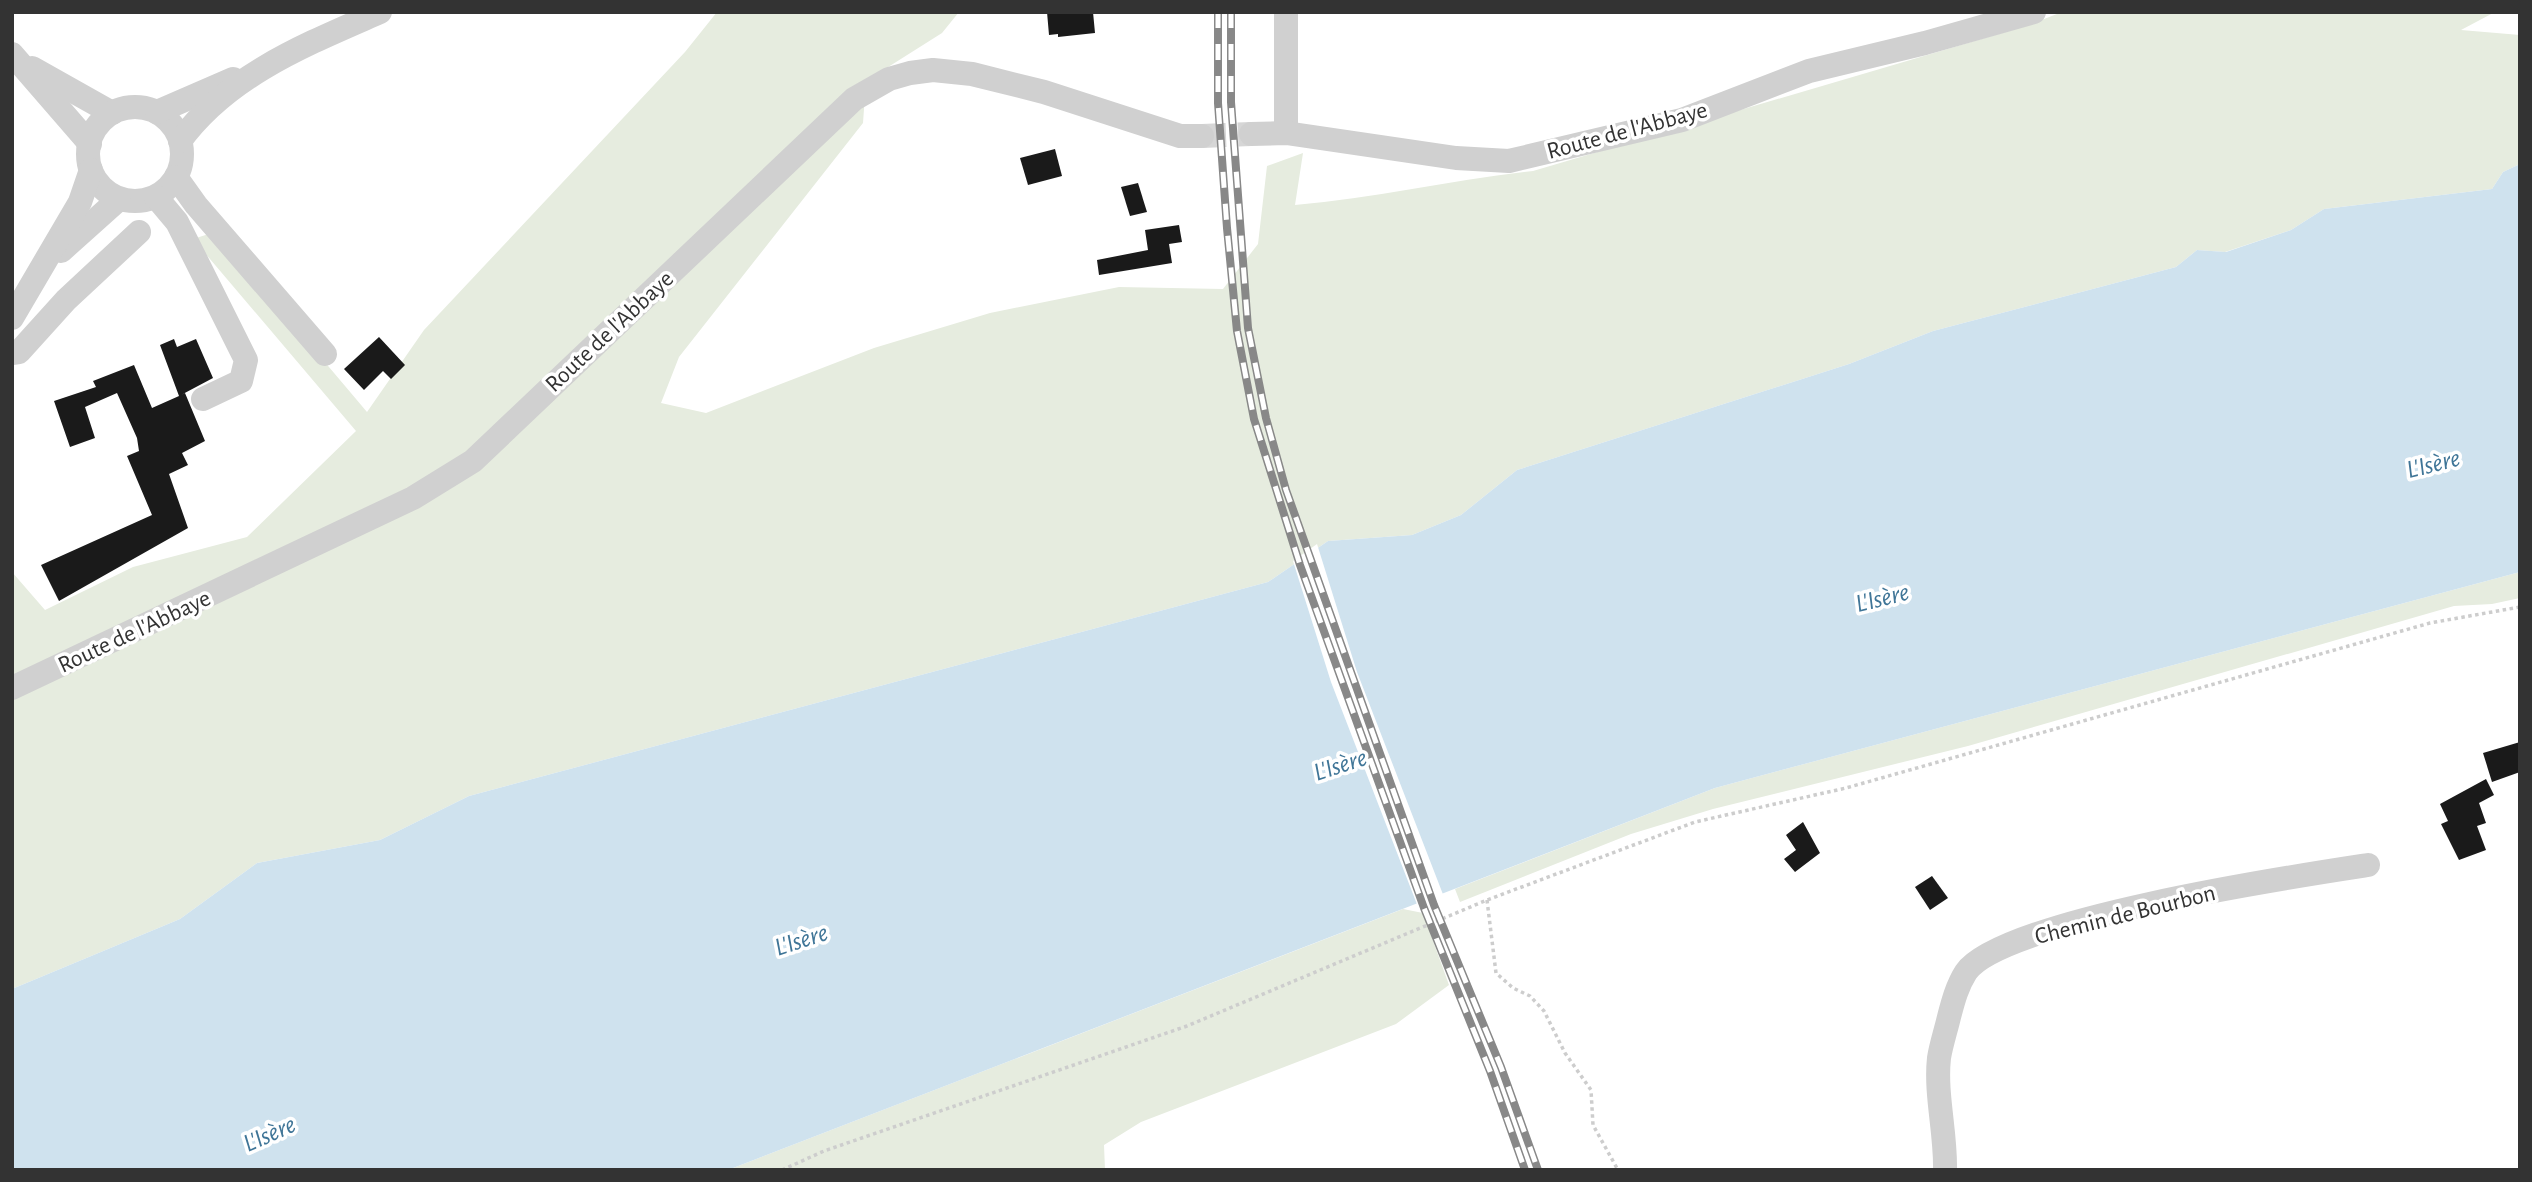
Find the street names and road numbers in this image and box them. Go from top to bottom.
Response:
street label: Route de l'Abbaye [1544,98,1710,164]
street label: Route de l'Abbaye [541,267,678,397]
street label: Route de l'Abbaye [55,586,214,678]
street label: Chemin de Bourbon [2032,881,2218,949]

